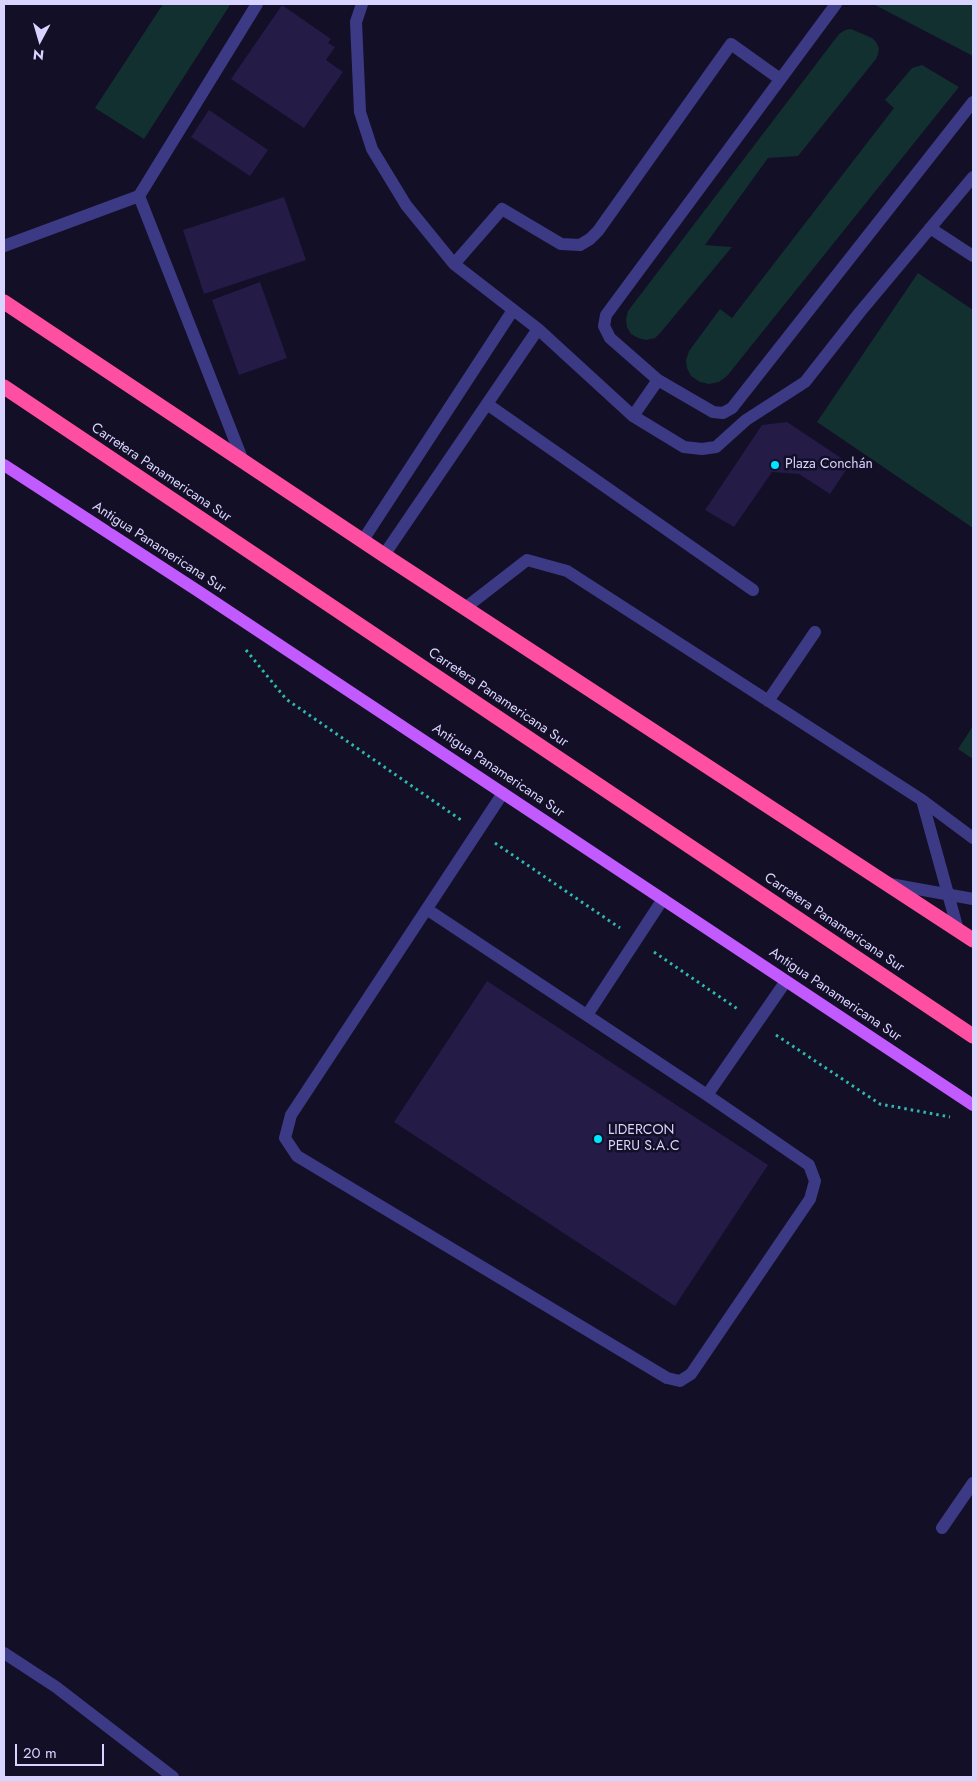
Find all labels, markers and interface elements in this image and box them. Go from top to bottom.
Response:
north arrow [15,15,65,65]
text: N [32,44,45,65]
street label: Carretera Panamericana Sur [88,420,234,526]
place label: Plaza Conchán [785,457,873,473]
marker: Plaza Conchán [769,459,781,471]
street label: Antigua Panamericana Sur [89,498,229,598]
street label: Carretera Panamericana Sur [425,645,571,751]
street label: Antigua Panamericana Sur [429,720,567,822]
street label: Carretera Panamericana Sur [761,870,907,976]
street label: Antigua Panamericana Sur [766,944,904,1046]
place label: LIDERCON PERU S.A.C [608,1123,679,1156]
marker: LIDERCON PERU S.A.C [592,1133,604,1145]
scale bar [18,1734,106,1766]
text: 20 m [23,1742,57,1764]

